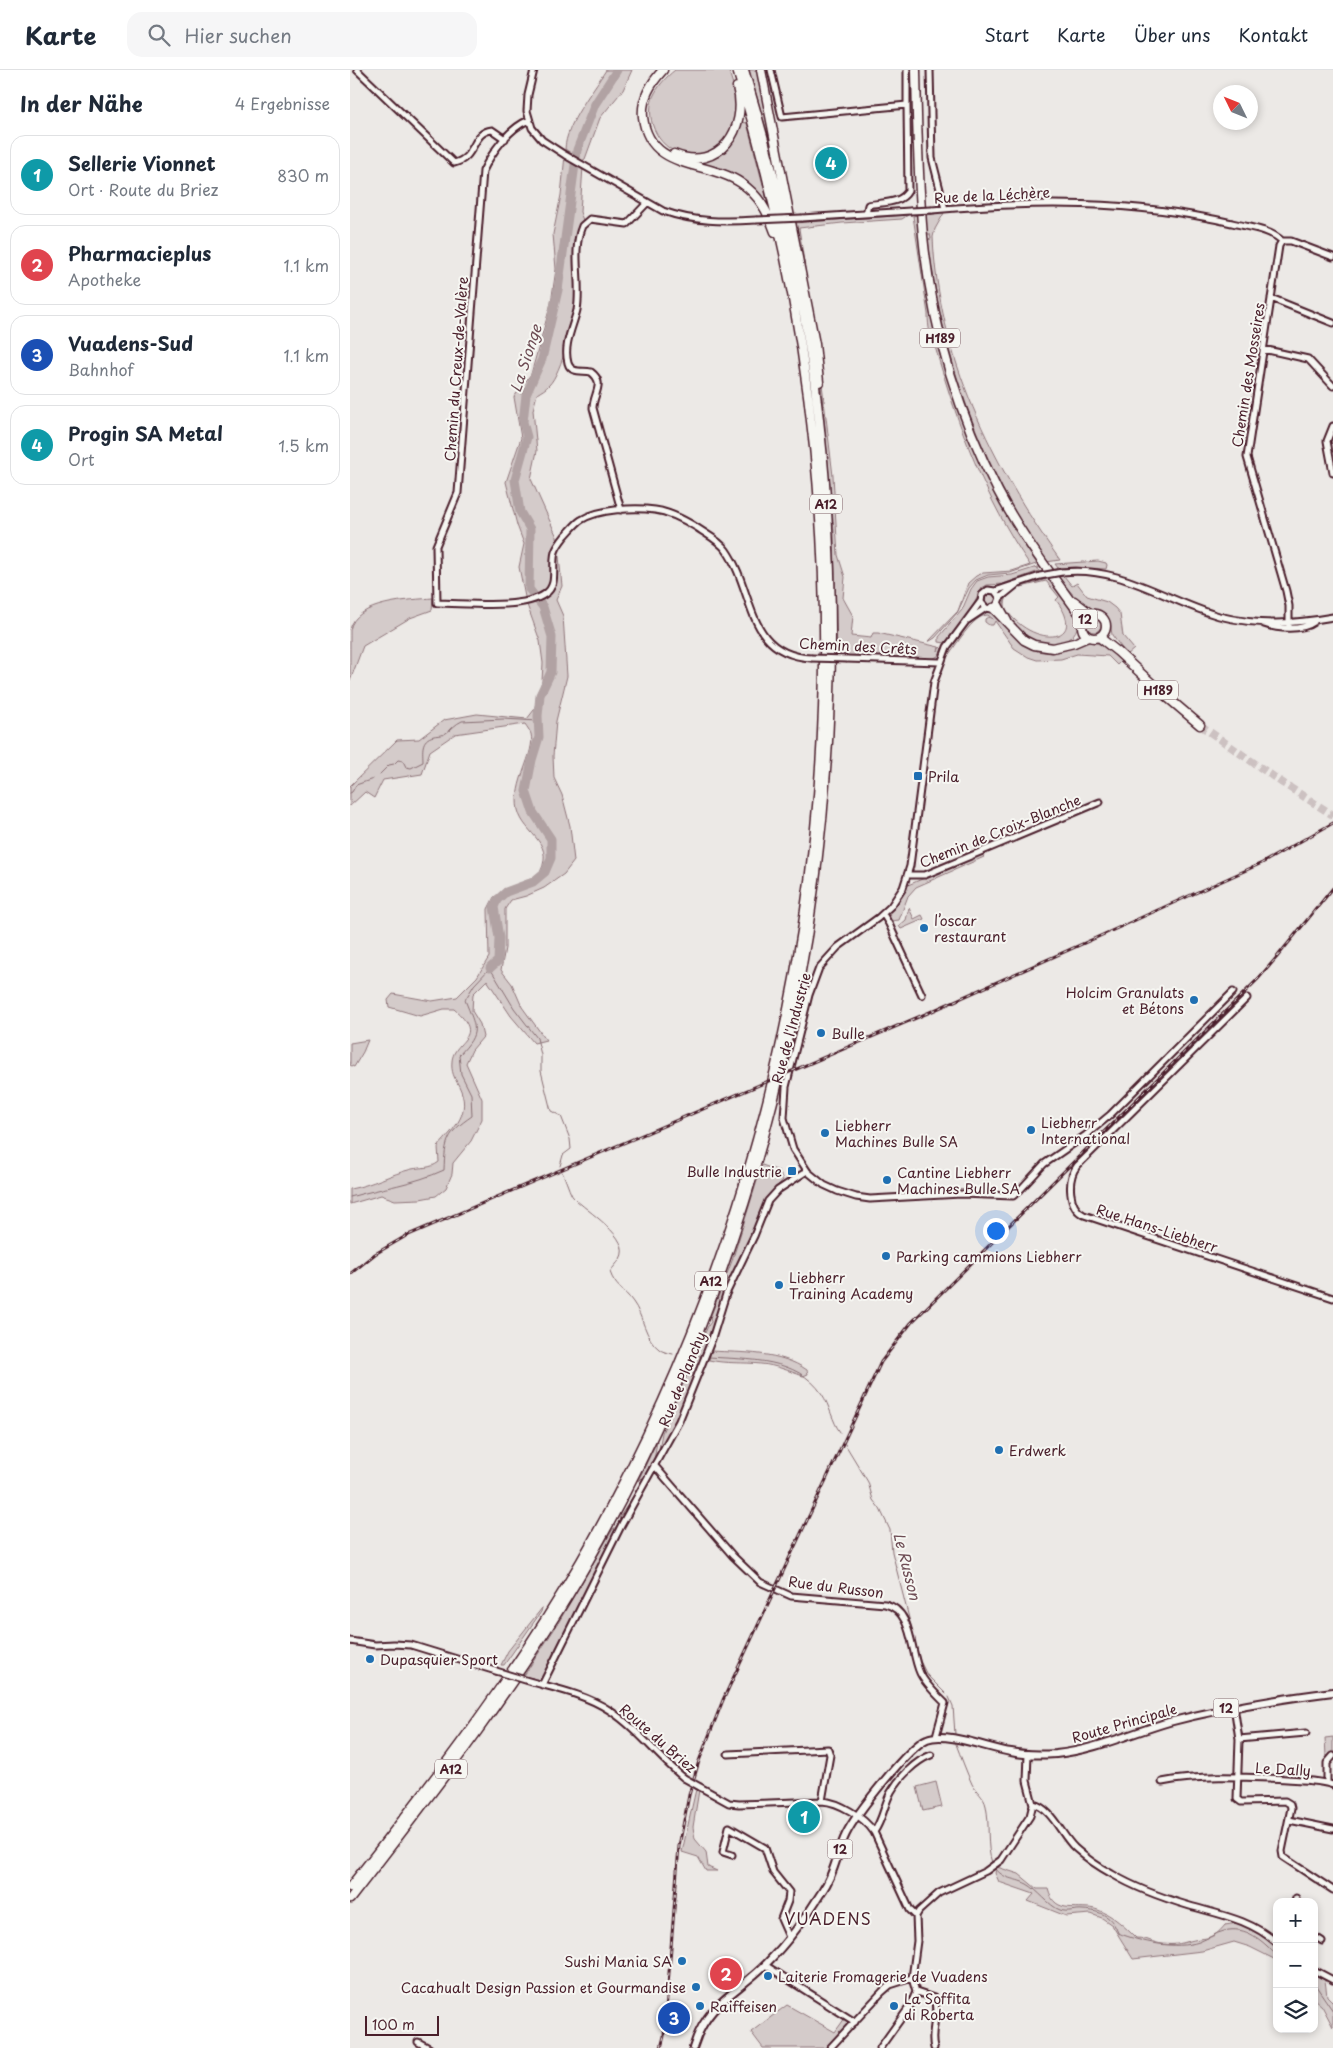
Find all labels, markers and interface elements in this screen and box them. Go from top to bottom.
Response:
search box [127,12,477,57]
text: Karte [25,17,97,53]
icon: search [145,21,173,49]
text: Hier suchen [185,21,292,49]
text: Start [984,21,1029,48]
text: Karte [1057,21,1106,48]
text: Über uns [1134,21,1210,48]
text: Kontakt [1238,21,1308,48]
north arrow [1213,85,1258,130]
text: In der Nähe [20,87,142,119]
text: 4 Ergebnisse [235,91,330,115]
pin: 4 [815,144,847,182]
text: Sellerie Vionnet [68,149,216,177]
text: 1 [33,163,41,187]
text: 830 m [277,163,329,187]
text: Ort · Route du Briez [68,177,218,201]
street label: Rue de la Léchère [933,181,1051,209]
text: Pharmacieplus [68,239,211,267]
text: 2 [31,253,43,277]
text: 1.1 km [283,253,329,277]
text: Apotheke [68,267,141,291]
street label: Chemin du Creux-de-Valère [439,276,473,462]
street label: Chemin des Mosseires [1226,301,1270,449]
water label: La Sionge [503,320,547,395]
road number: H189 [920,328,960,348]
text: Vuadens-Sud [68,329,193,357]
text: 3 [32,343,42,367]
text: 1.1 km [283,343,329,367]
text: Bahnhof [68,357,134,381]
text: Progin SA Metal [68,419,223,447]
text: 4 [32,433,42,457]
text: 1.5 km [278,433,329,457]
text: Ort [68,447,95,471]
road number: A12 [810,494,842,514]
road number: 12 [1072,610,1098,628]
street label: Chemin des Crêts [799,632,918,660]
road number: H189 [1138,680,1178,700]
place label: Prila [928,766,959,787]
marker: Prila [912,770,924,782]
street label: Chemin de Croix-Blanche [916,789,1084,873]
place label: l’oscar restaurant [934,910,1007,947]
marker: l’oscar restaurant [918,922,930,934]
street label: Rue de l'Industrie [766,970,816,1086]
place label: Holcim Granulats et Bétons [1066,982,1184,1019]
marker: Holcim Granulats et Bétons [1188,994,1200,1006]
place label: Bulle [831,1023,865,1044]
marker: Bulle [815,1027,827,1039]
place label: Liebherr International [1041,1112,1130,1149]
place label: Liebherr Machines Bulle SA [835,1115,958,1152]
marker: Liebherr International [1025,1124,1037,1136]
marker: Liebherr Machines Bulle SA [819,1127,831,1139]
place label: Bulle Industrie [686,1161,782,1182]
place label: Cantine Liebherr Machines Bulle SA [897,1162,1020,1199]
marker: Bulle Industrie [786,1165,798,1177]
marker: Cantine Liebherr Machines Bulle SA [881,1174,893,1186]
street label: Rue Hans-Liebherr [1094,1198,1221,1258]
your location [983,1218,1009,1244]
place label: Parking cammions Liebherr [896,1246,1082,1267]
marker: Parking cammions Liebherr [880,1250,892,1262]
place label: Liebherr Training Academy [789,1267,913,1304]
road number: A12 [695,1272,727,1290]
marker: Liebherr Training Academy [773,1279,785,1291]
street label: Rue de Planchy [653,1328,711,1430]
place label: Erdwerk [1009,1440,1067,1461]
marker: Erdwerk [993,1444,1005,1456]
water label: Le Russon [889,1530,928,1603]
street label: Rue du Russon [787,1571,885,1603]
place label: Dupasquier Sport [380,1649,498,1670]
marker: Dupasquier Sport [364,1653,376,1665]
street label: Route Principale [1069,1698,1179,1748]
street label: Route du Briez [615,1699,701,1778]
road number: 12 [1214,1699,1238,1718]
street label: Le Dally [1255,1757,1311,1781]
road number: A12 [435,1760,467,1778]
pin: 1 [788,1798,820,1836]
road number: 12 [828,1840,852,1858]
map controls [1273,1898,1318,2033]
button: + [1273,1898,1318,1943]
district label: VUADENS [784,1906,872,1930]
button: − [1273,1943,1318,1988]
place label: Sushi Mania SA [564,1951,672,1972]
marker: Sushi Mania SA [676,1955,688,1967]
pin: 2 [710,1955,742,1993]
place label: Laiterie Fromagerie de Vuadens [778,1966,988,1987]
marker: Laiterie Fromagerie de Vuadens [762,1970,774,1982]
place label: Cacahualt Design Passion et Gourmandise [401,1977,686,1998]
marker: Cacahualt Design Passion et Gourmandise [690,1981,702,1993]
place label: La Soffita di Roberta [904,1988,974,2025]
button: layers [1273,1988,1318,2033]
place label: Raiffeisen [710,1996,777,2017]
pin: 3 [658,1999,690,2037]
marker: Raiffeisen [694,2000,706,2012]
marker: La Soffita di Roberta [888,2000,900,2012]
scale bar [365,2013,439,2036]
text: 100 m [372,2014,415,2035]

